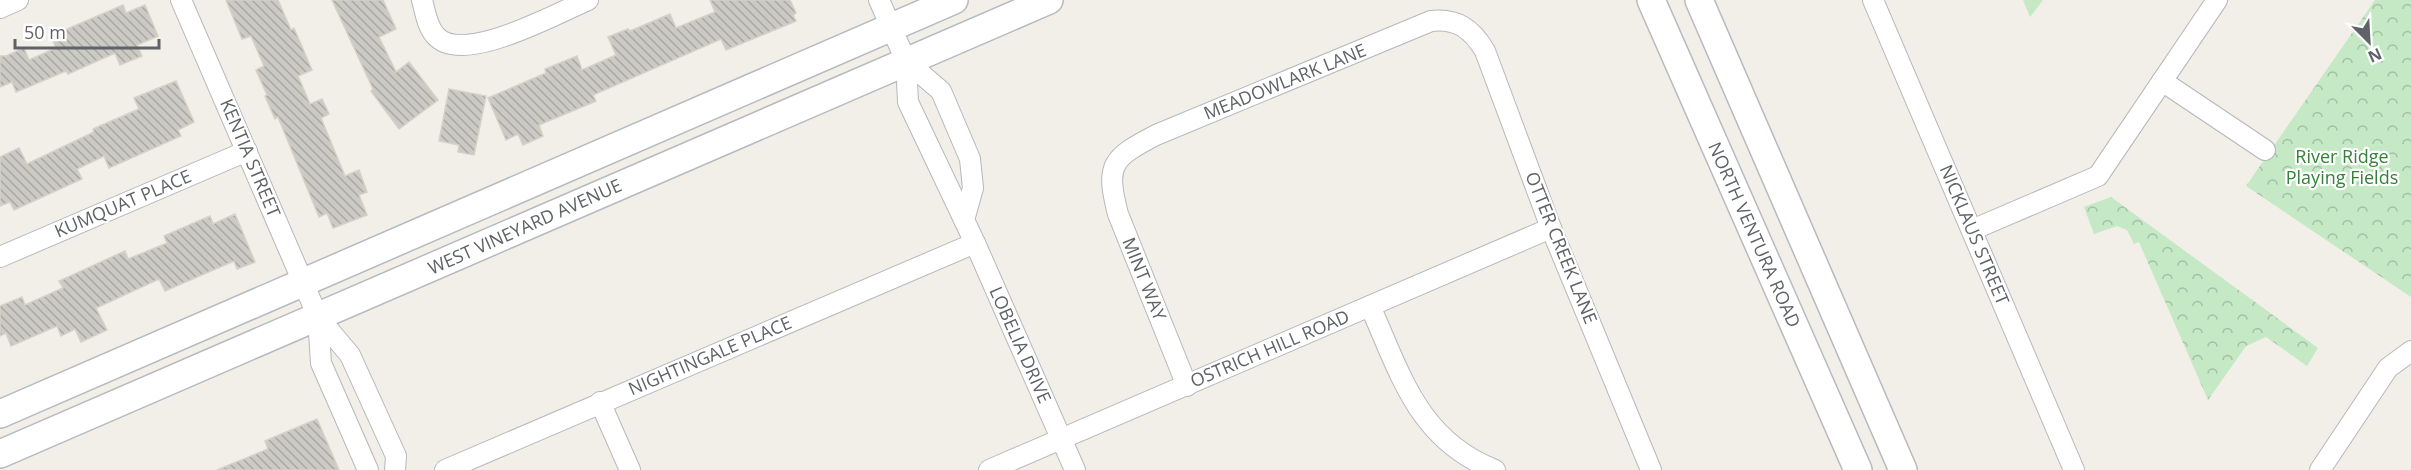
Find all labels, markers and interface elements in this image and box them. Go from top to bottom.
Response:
scale bar [15,12,159,50]
north arrow [2339,12,2399,72]
text: 50 m [24,20,66,44]
street label: MEADOWLARK LANE [1200,38,1369,125]
text: N [2365,43,2386,68]
street label: KENTIA STREET [215,95,287,221]
street label: NORTH VENTURA ROAD [1703,138,1807,331]
park label: River Ridge Playing Fields [2286,144,2398,189]
street label: NICKLAUS STREET [1935,161,2015,309]
street label: KUMQUAT PLACE [51,163,195,243]
street label: OTTER CREEK LANE [1520,168,1603,327]
street label: WEST VINEYARD AVENUE [424,173,625,280]
street label: MINT WAY [1117,234,1173,325]
street label: LOBELIA DRIVE [984,282,1057,407]
street label: OSTRICH HILL ROAD [1186,304,1353,392]
street label: NIGHTINGALE PLACE [624,310,795,400]

